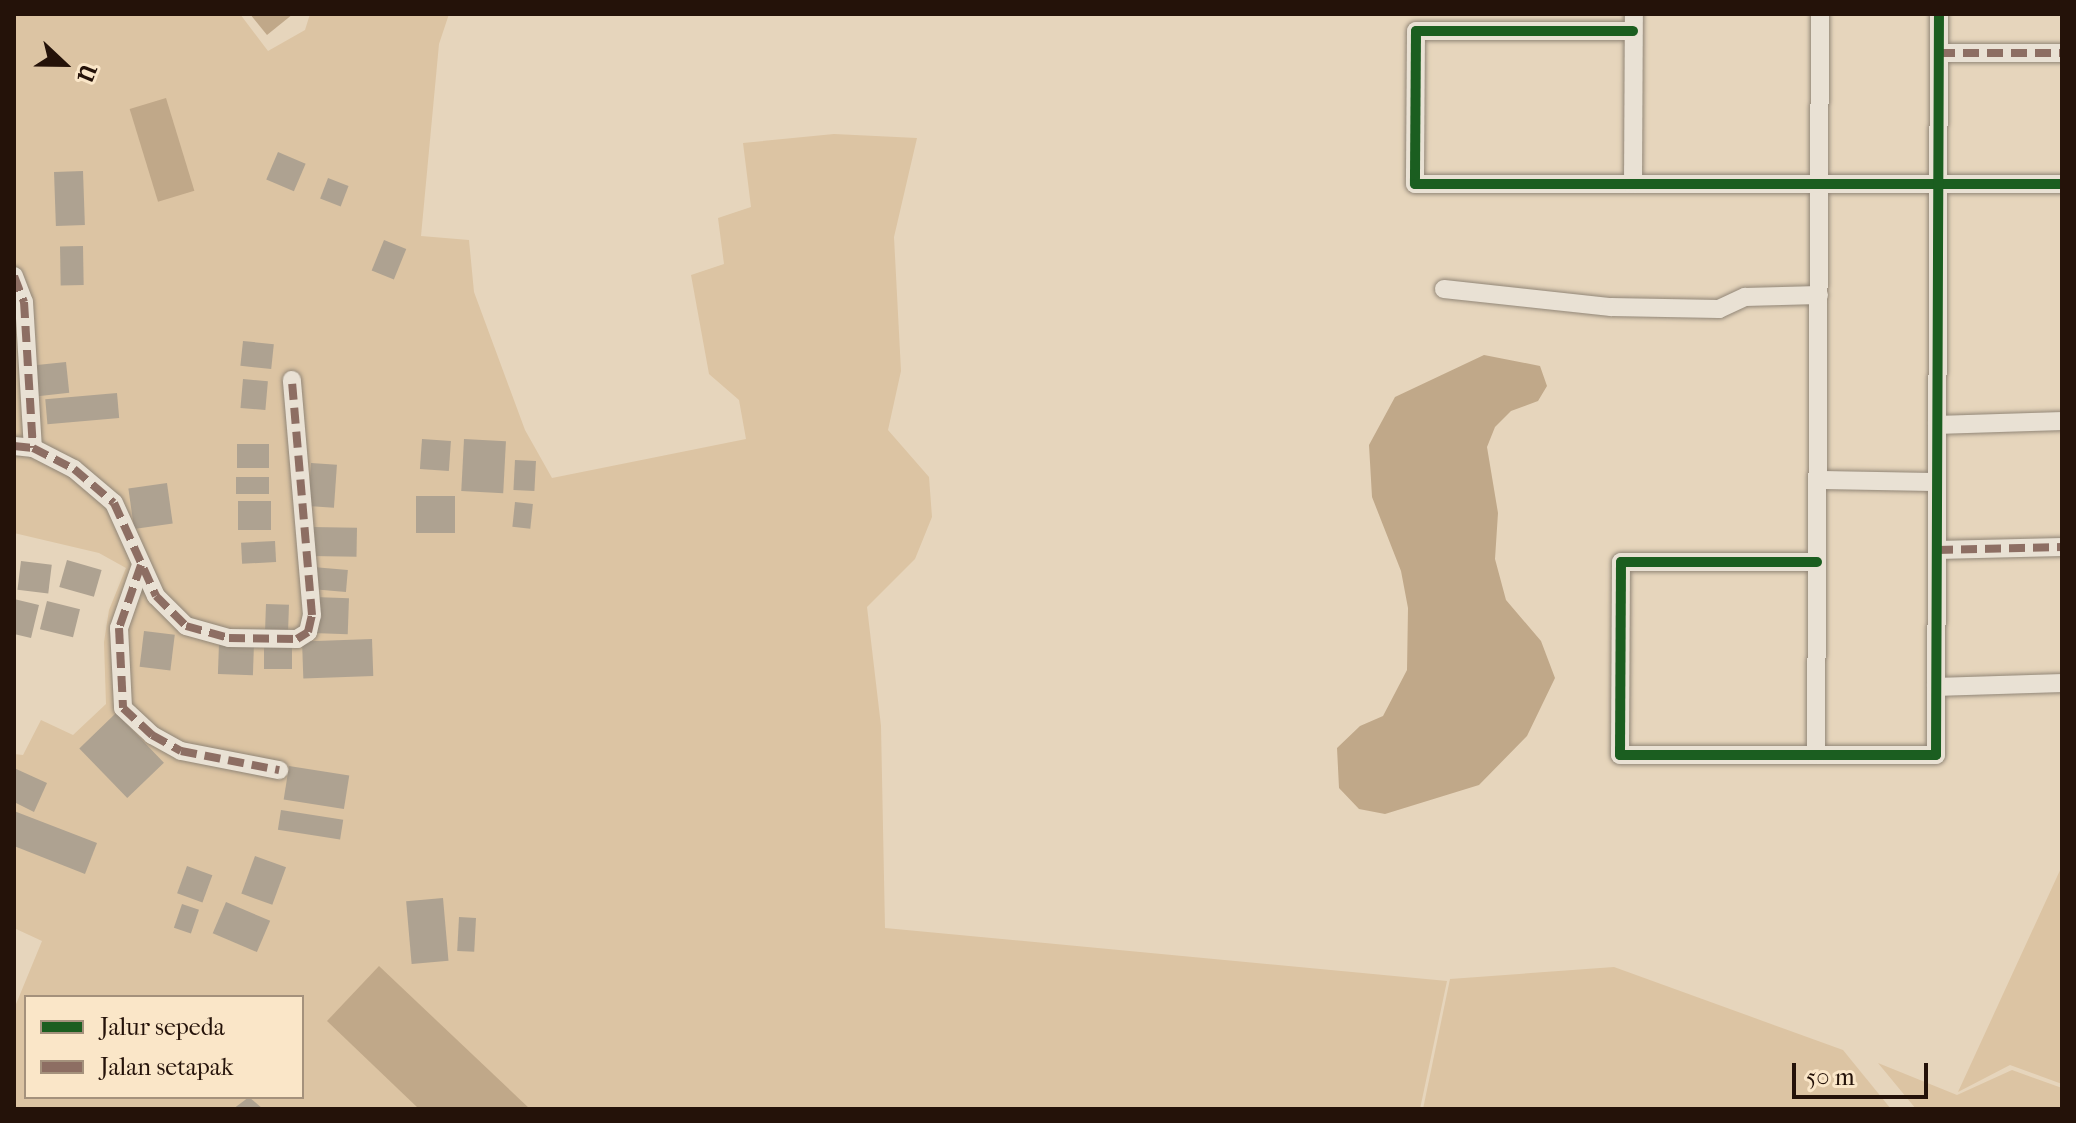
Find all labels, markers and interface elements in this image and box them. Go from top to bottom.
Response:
north arrow [24,24,104,104]
text: U [71,60,102,86]
legend [24,995,304,1099]
text: Jalur sepeda [100,1013,225,1041]
scale bar [1796,1047,1932,1097]
text: Jalan setapak [100,1053,233,1081]
text: 50 m [1806,1063,1855,1091]

